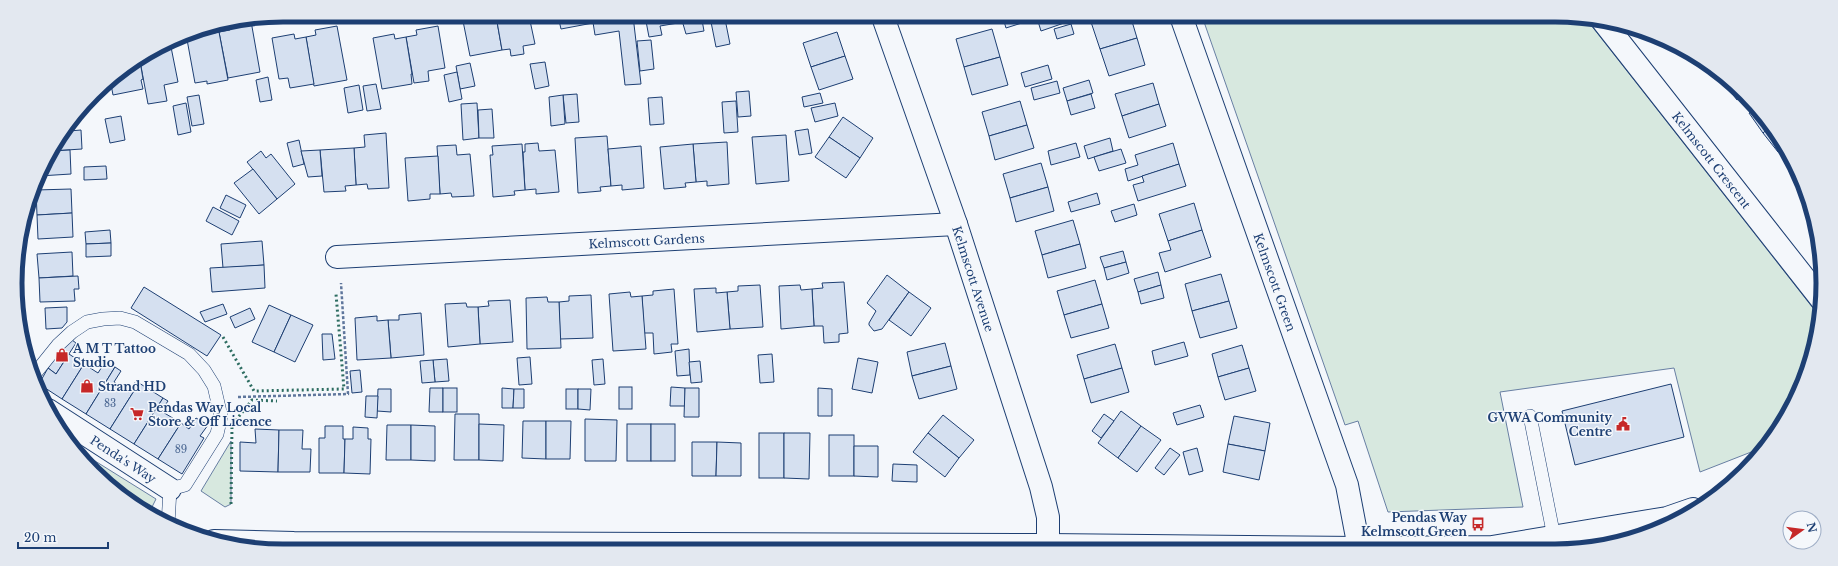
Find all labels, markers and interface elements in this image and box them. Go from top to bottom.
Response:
street label: Kelmscott Crescent [1669,109,1755,212]
street label: Kelmscott Avenue [950,224,998,334]
street label: Kelmscott Gardens [588,230,705,251]
street label: Kelmscott Green [1251,231,1299,333]
place label: A M T Tattoo Studio [72,341,156,370]
shop icon: A M T Tattoo Studio [54,347,70,363]
shop icon: Strand HD [79,378,95,394]
place label: Strand HD [98,379,166,394]
house number: 83 [104,397,116,410]
place label: Pendas Way Local Store & Off Licence [148,400,272,429]
supermarket icon: Pendas Way Local Store & Off Licence [129,406,145,422]
place label: GVWA Community Centre [1488,410,1612,439]
public building icon: GVWA Community Centre [1615,416,1631,432]
street label: Penda's Way [88,432,160,486]
house number: 89 [175,443,187,456]
place label: Pendas Way Kelmscott Green [1361,510,1467,539]
north arrow [1782,510,1822,550]
bus stop icon: Pendas Way Kelmscott Green [1470,516,1486,532]
text: N [1804,521,1820,535]
scale bar [18,524,108,550]
text: 20 m [24,530,56,545]

